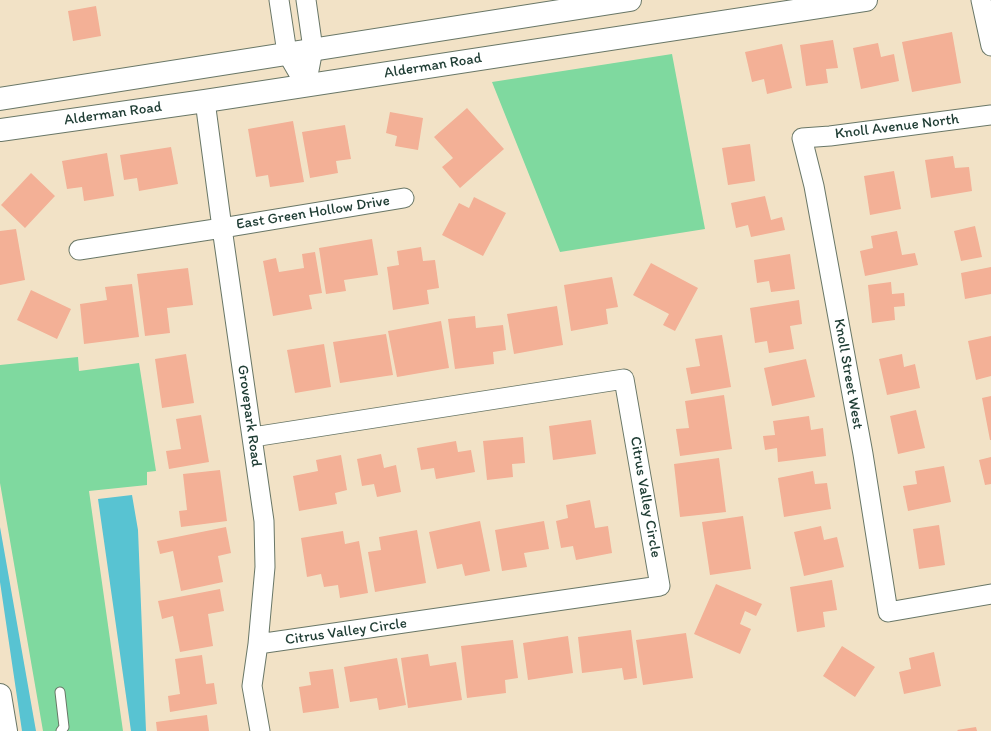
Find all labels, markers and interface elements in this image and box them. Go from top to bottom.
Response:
street label: Alderman Road [383,49,483,83]
street label: Alderman Road [63,98,163,130]
street label: Knoll Avenue North [834,110,960,144]
street label: East Green Hollow Drive [235,192,391,234]
street label: Knoll Street West [829,317,867,431]
street label: Grovepark Road [233,364,265,468]
street label: Citrus Valley Circle [625,435,665,559]
street label: Citrus Valley Circle [284,615,408,649]

